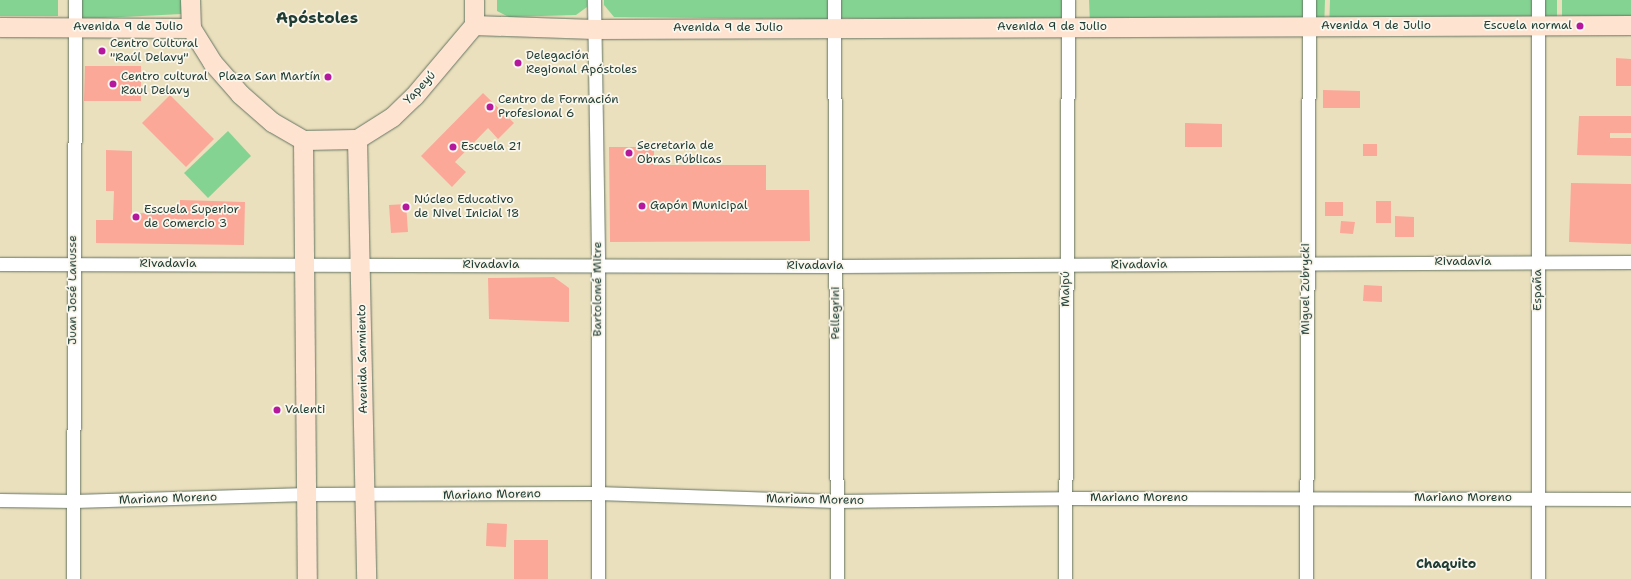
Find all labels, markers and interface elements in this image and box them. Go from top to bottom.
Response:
district label: Apóstoles [276,8,358,28]
street label: Avenida 9 de Julio [1321,19,1431,33]
place label: Escuela normal [1484,19,1572,33]
street label: Avenida 9 de Julio [73,20,183,34]
street label: Avenida 9 de Julio [997,20,1107,34]
street label: Avenida 9 de Julio [673,21,783,35]
marker: Escuela normal [1575,21,1585,31]
place label: Centro Cultural "Raúl Delavy" [110,37,198,65]
marker: Centro Cultural "Raúl Delavy" [97,46,107,56]
place label: Delegación Regional Apóstoles [526,49,637,77]
marker: Delegación Regional Apóstoles [513,58,523,68]
street label: Yapeyú [401,68,439,108]
place label: Centro cultural Raul Delavy [121,70,207,98]
place label: Plaza San Martín [219,70,320,84]
marker: Plaza San Martín [323,72,333,82]
marker: Centro cultural Raul Delavy [108,79,118,89]
place label: Centro de Formación Profesional 6 [498,93,619,121]
marker: Centro de Formación Profesional 6 [485,102,495,112]
place label: Secretaria de Obras Públicas [637,139,722,167]
place label: Escuela 21 [461,140,521,154]
marker: Escuela 21 [448,142,458,152]
marker: Secretaria de Obras Públicas [624,148,634,158]
place label: Núcleo Educativo de Nivel Inicial 18 [414,193,520,221]
place label: Gapón Municipal [650,199,748,213]
marker: Gapón Municipal [637,201,647,211]
marker: Núcleo Educativo de Nivel Inicial 18 [401,202,411,212]
place label: Escuela Superior de Comercio 3 [144,203,239,231]
marker: Escuela Superior de Comercio 3 [131,212,141,222]
street label: Juan José Lanusse [66,235,80,345]
street label: Bartolomé Mitre [591,241,605,337]
street label: Miguel Zubrycki [1299,243,1313,335]
street label: Rivadavia [1435,255,1491,269]
street label: Rivadavia [140,257,196,271]
street label: Rivadavia [1110,257,1168,273]
street label: Rivadavia [463,258,519,272]
street label: Rivadavia [787,259,843,273]
street label: España [1531,269,1545,311]
street label: Maipú [1059,271,1073,307]
street label: Pellegrini [829,286,843,340]
street label: Avenida Sarmiento [355,304,371,414]
place label: Valenti [285,403,325,417]
marker: Valenti [272,405,282,415]
street label: Mariano Moreno [443,487,541,503]
street label: Mariano Moreno [119,490,217,508]
street label: Mariano Moreno [1090,491,1188,505]
street label: Mariano Moreno [1414,491,1512,505]
street label: Mariano Moreno [766,492,864,508]
district label: Chaquito [1416,556,1476,572]

